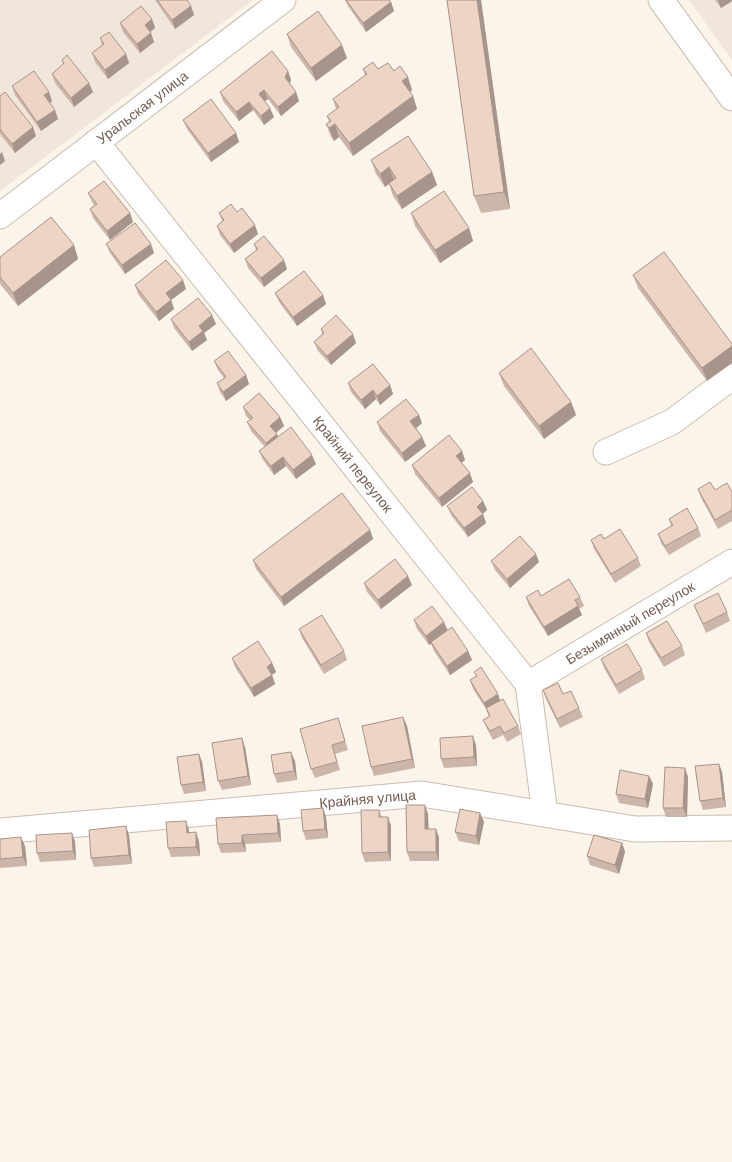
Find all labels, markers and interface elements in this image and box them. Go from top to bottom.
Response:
street label: Уральская улица [93,67,192,148]
street label: Крайний переулок [309,412,397,517]
street label: Безымянный переулок [562,577,699,668]
street label: Крайняя улица [319,786,417,812]

